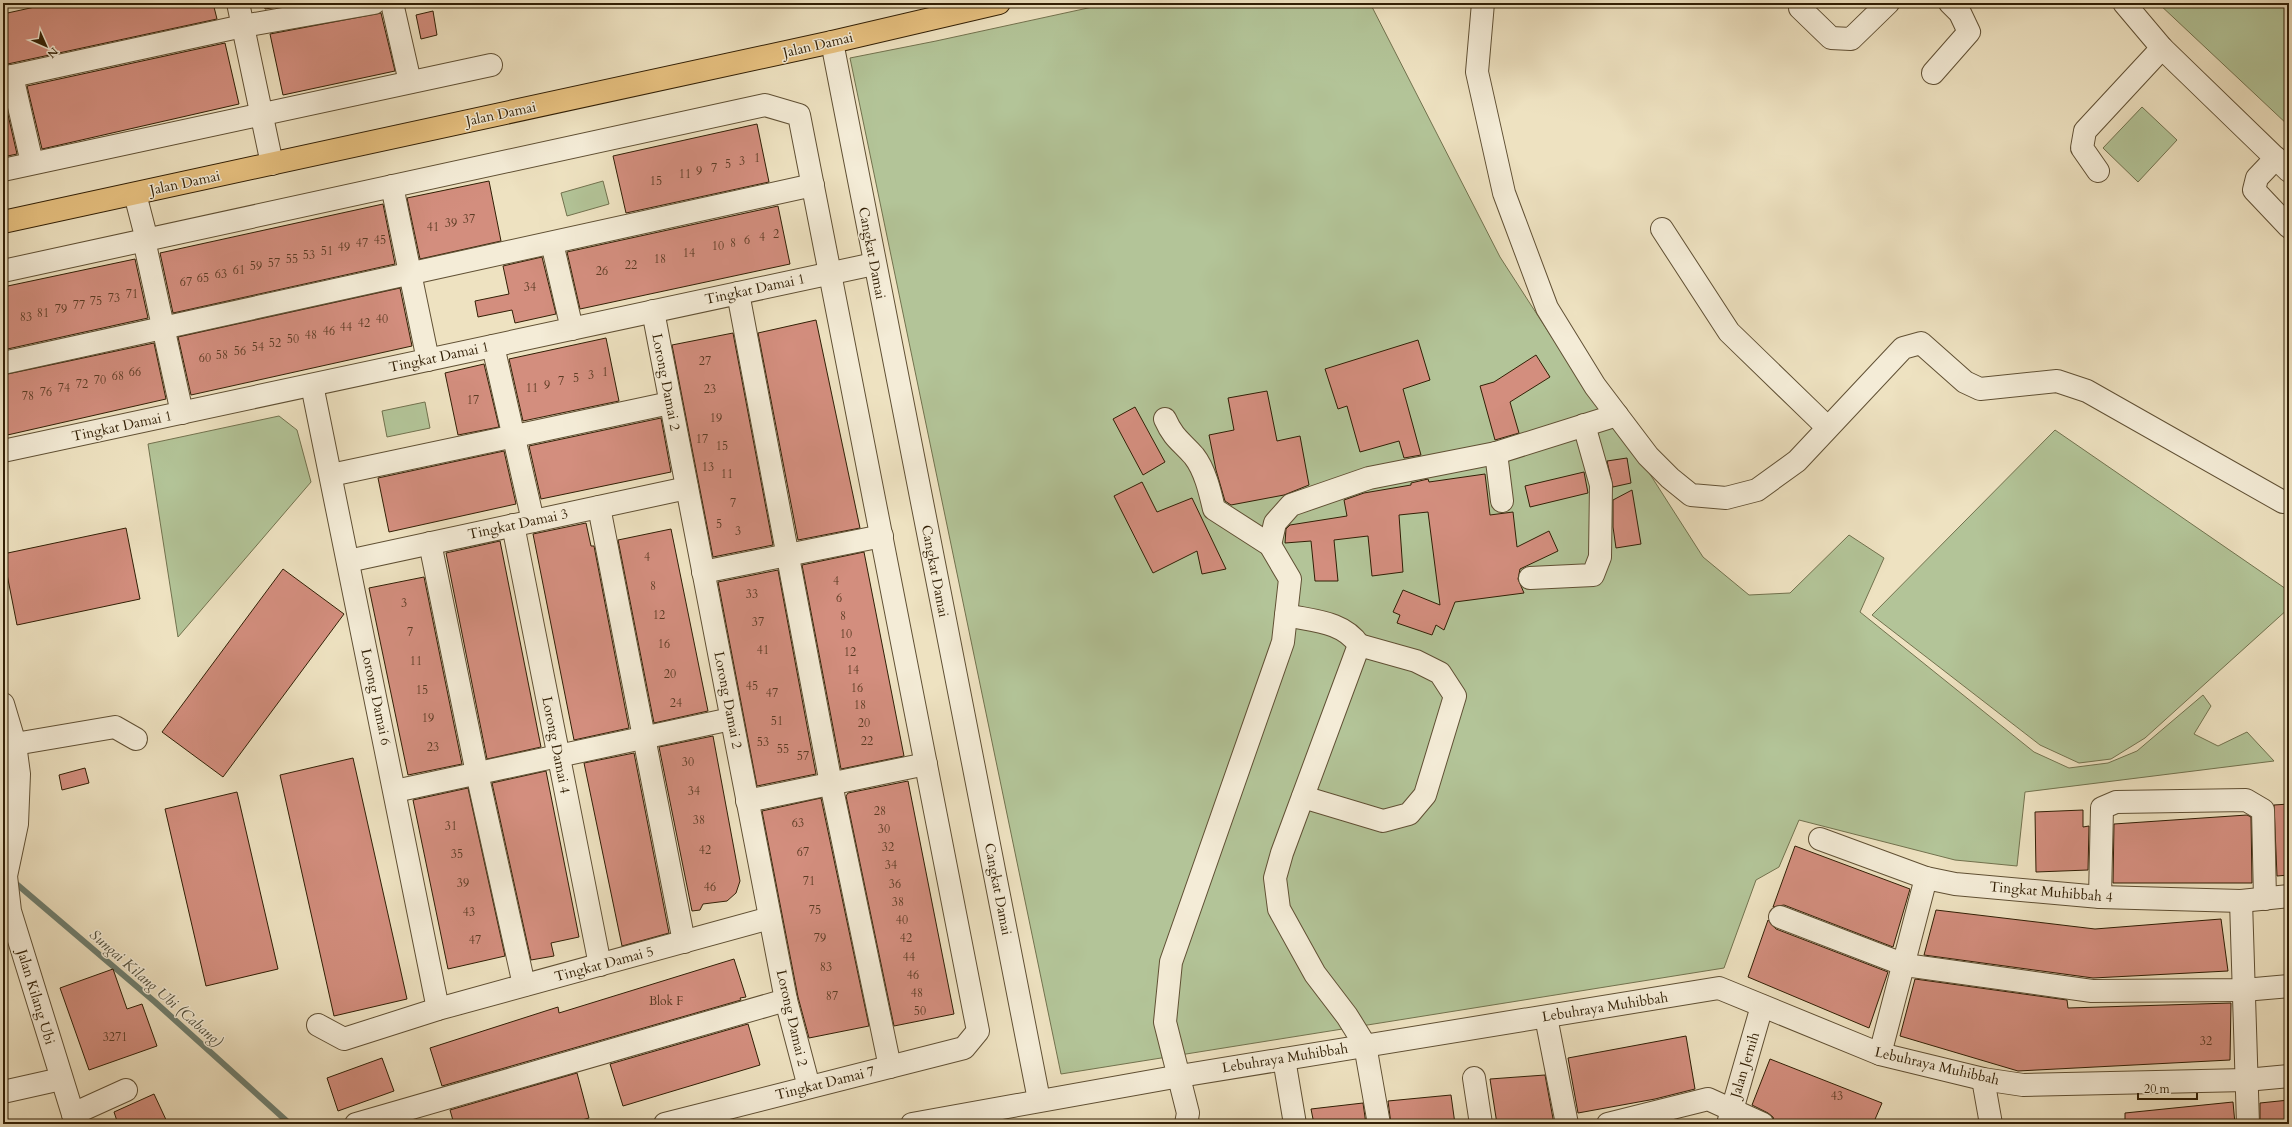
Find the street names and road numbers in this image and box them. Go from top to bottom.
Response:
street label: Jalan Damai [779,28,855,63]
street label: Jalan Damai [462,97,538,131]
street label: Jalan Damai [146,166,222,200]
street label: Cangkat Damai [854,205,890,301]
street label: Tingkat Damai 1 [703,269,807,309]
street label: Lorong Damai 2 [647,332,685,432]
street label: Tingkat Damai 1 [387,337,491,377]
street label: Tingkat Damai 1 [70,406,174,446]
street label: Tingkat Damai 3 [466,504,570,544]
street label: Cangkat Damai [917,523,953,619]
street label: Lorong Damai 6 [356,647,396,747]
street label: Lorong Damai 2 [709,650,747,750]
street label: Lorong Damai 4 [537,695,575,795]
street label: Cangkat Damai [980,841,1016,937]
street label: Tingkat Muhibbah 4 [1988,877,2114,907]
street label: Tingkat Damai 5 [552,942,656,986]
street label: Jalan Kilang Ubi [12,945,60,1047]
street label: Lorong Damai 2 [772,968,812,1068]
street label: Lebuhraya Muhibbah [1541,988,1670,1026]
street label: Jalan Jernih [1725,1029,1764,1102]
street label: Lebuhraya Muhibbah [1221,1039,1350,1077]
street label: Lebuhraya Muhibbah [1873,1042,2001,1090]
street label: Tingkat Damai 7 [773,1061,877,1105]

